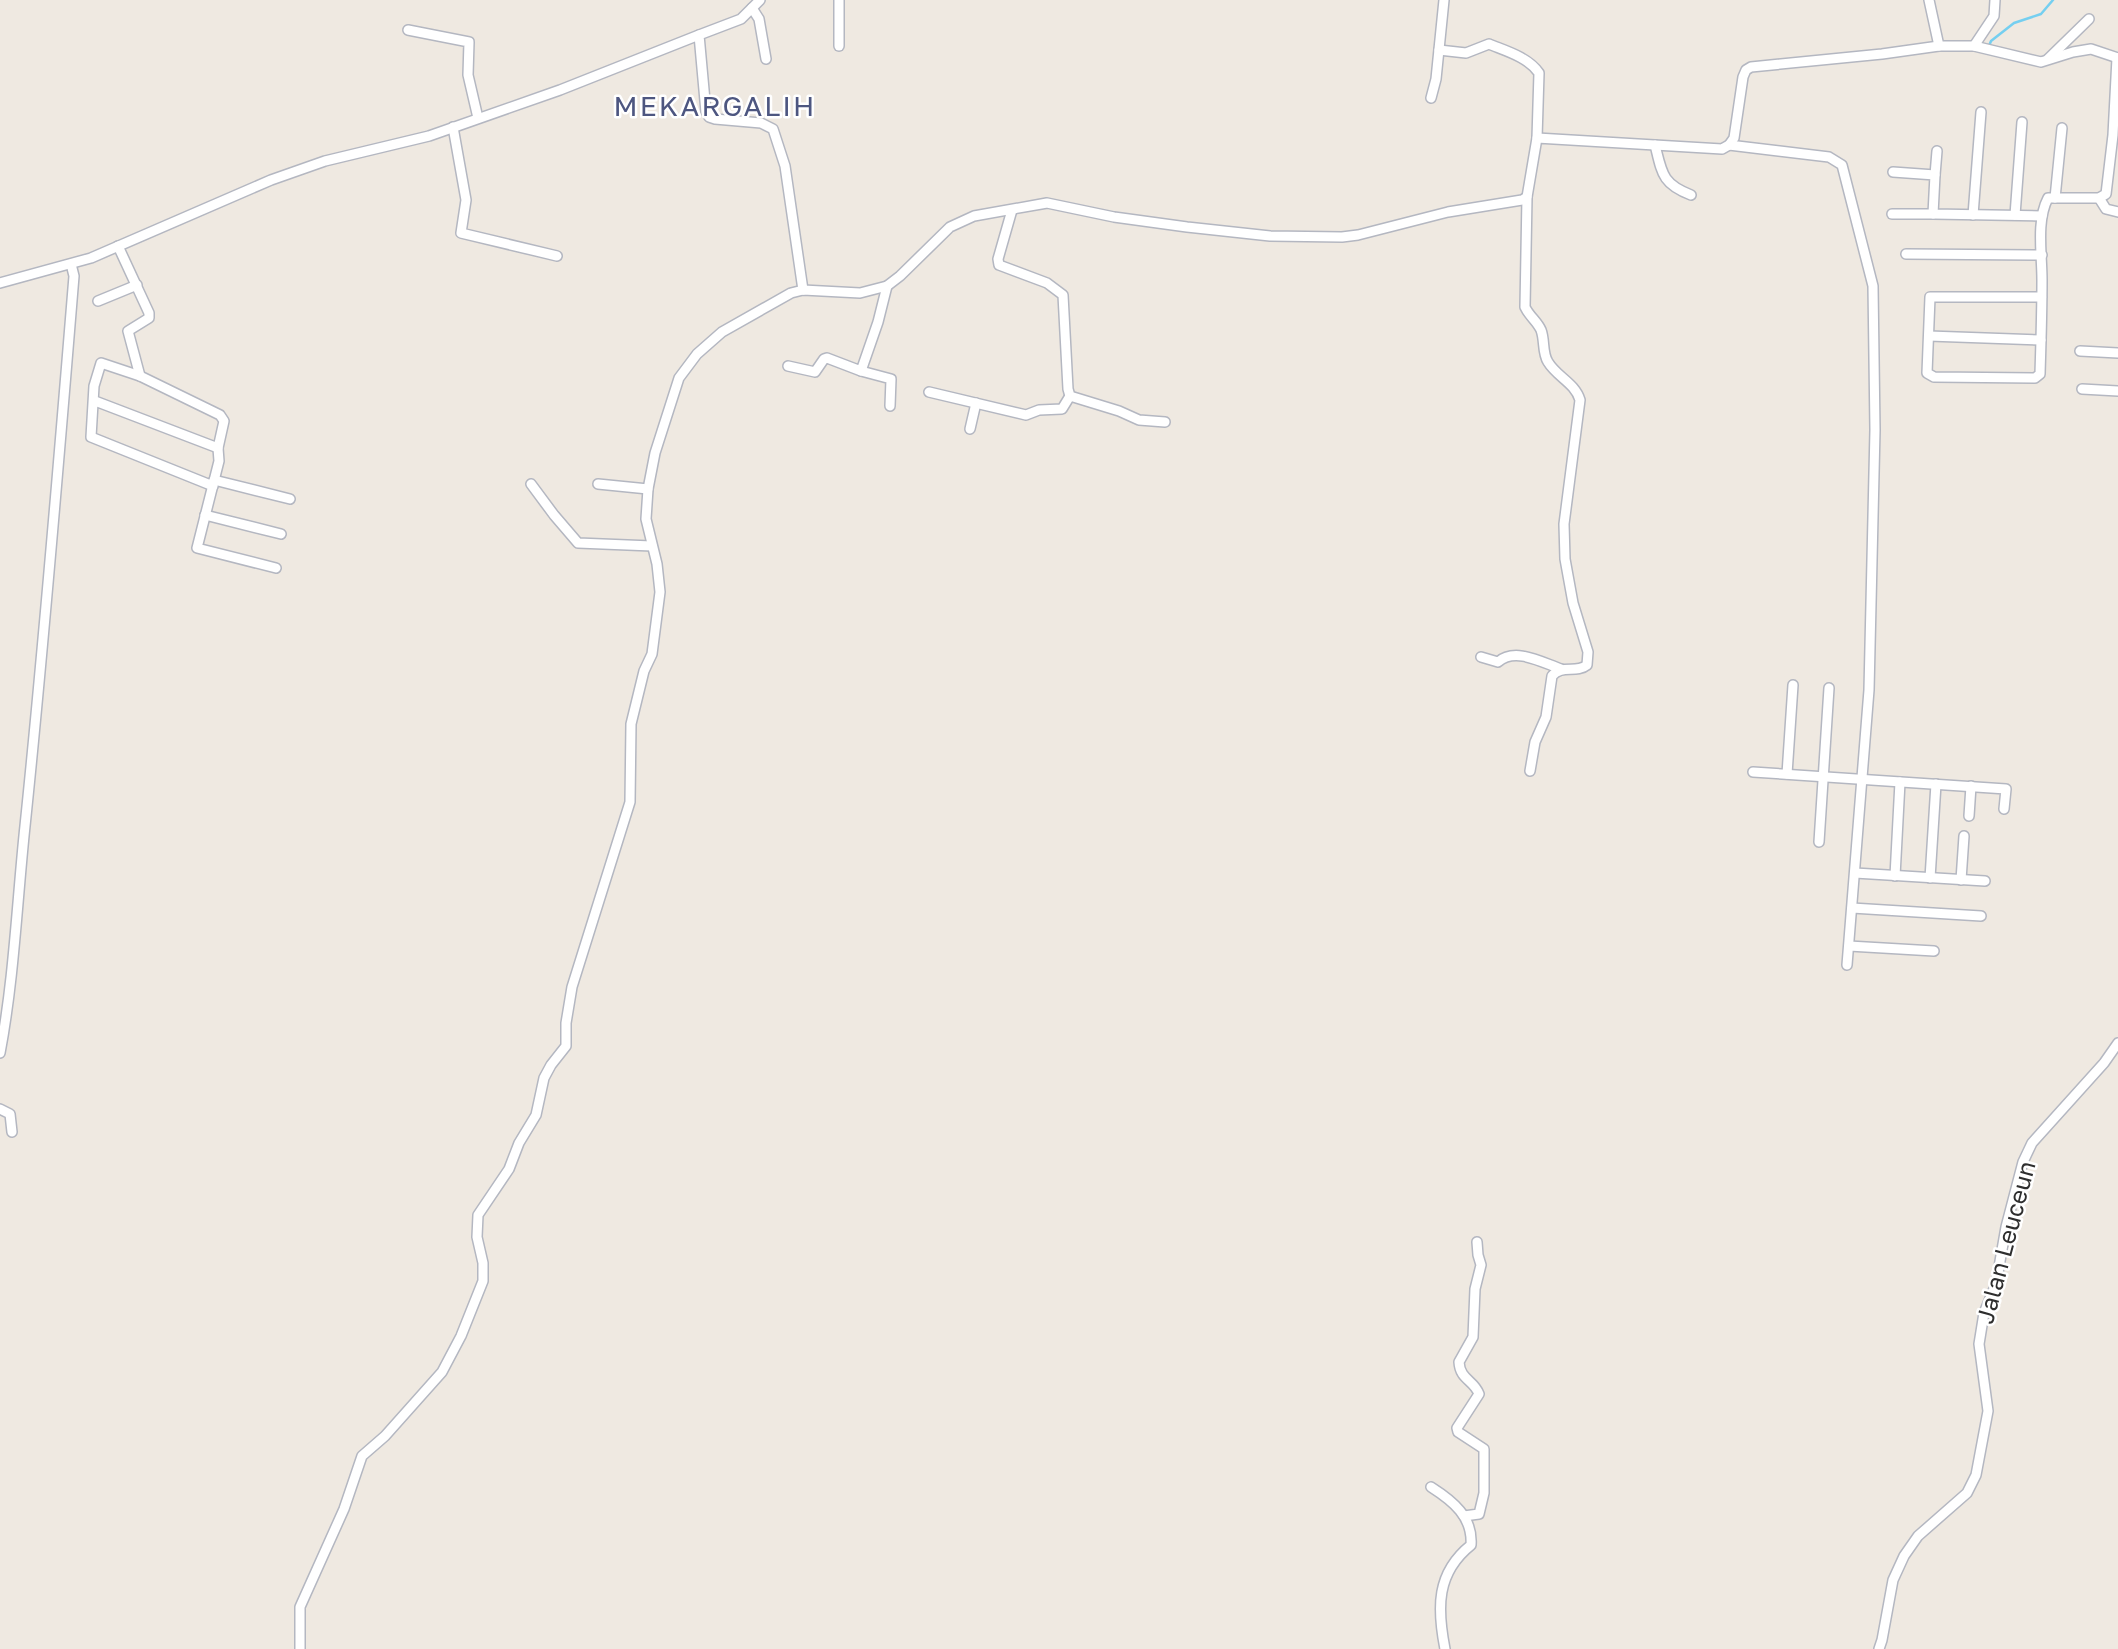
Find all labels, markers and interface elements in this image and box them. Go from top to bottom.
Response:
district label: MEKARGALIH [614,89,816,122]
street label: Jalan Leuceun [1969,1158,2041,1326]

